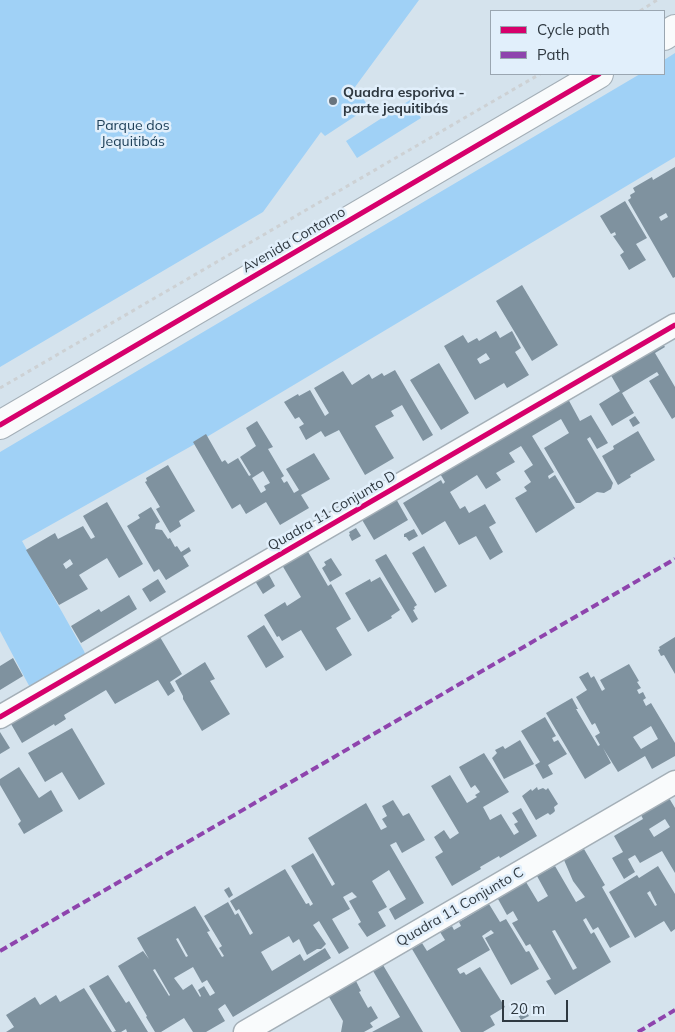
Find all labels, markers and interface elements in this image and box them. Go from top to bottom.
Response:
legend [490,10,665,75]
text: Cycle path [537,20,610,39]
text: Path [537,45,569,64]
place label: Quadra esporiva - parte jequitibás [343,85,465,118]
marker: Quadra esporiva - parte jequitibás [327,95,339,107]
park label: Parque dos Jequitibás [96,118,170,150]
street label: Avenida Contorno [239,204,349,276]
street label: Quadra 11 Conjunto D [265,467,399,555]
street label: Quadra 11 Conjunto C [393,864,527,950]
scale bar [505,990,571,1022]
text: 20 m [510,999,545,1018]

